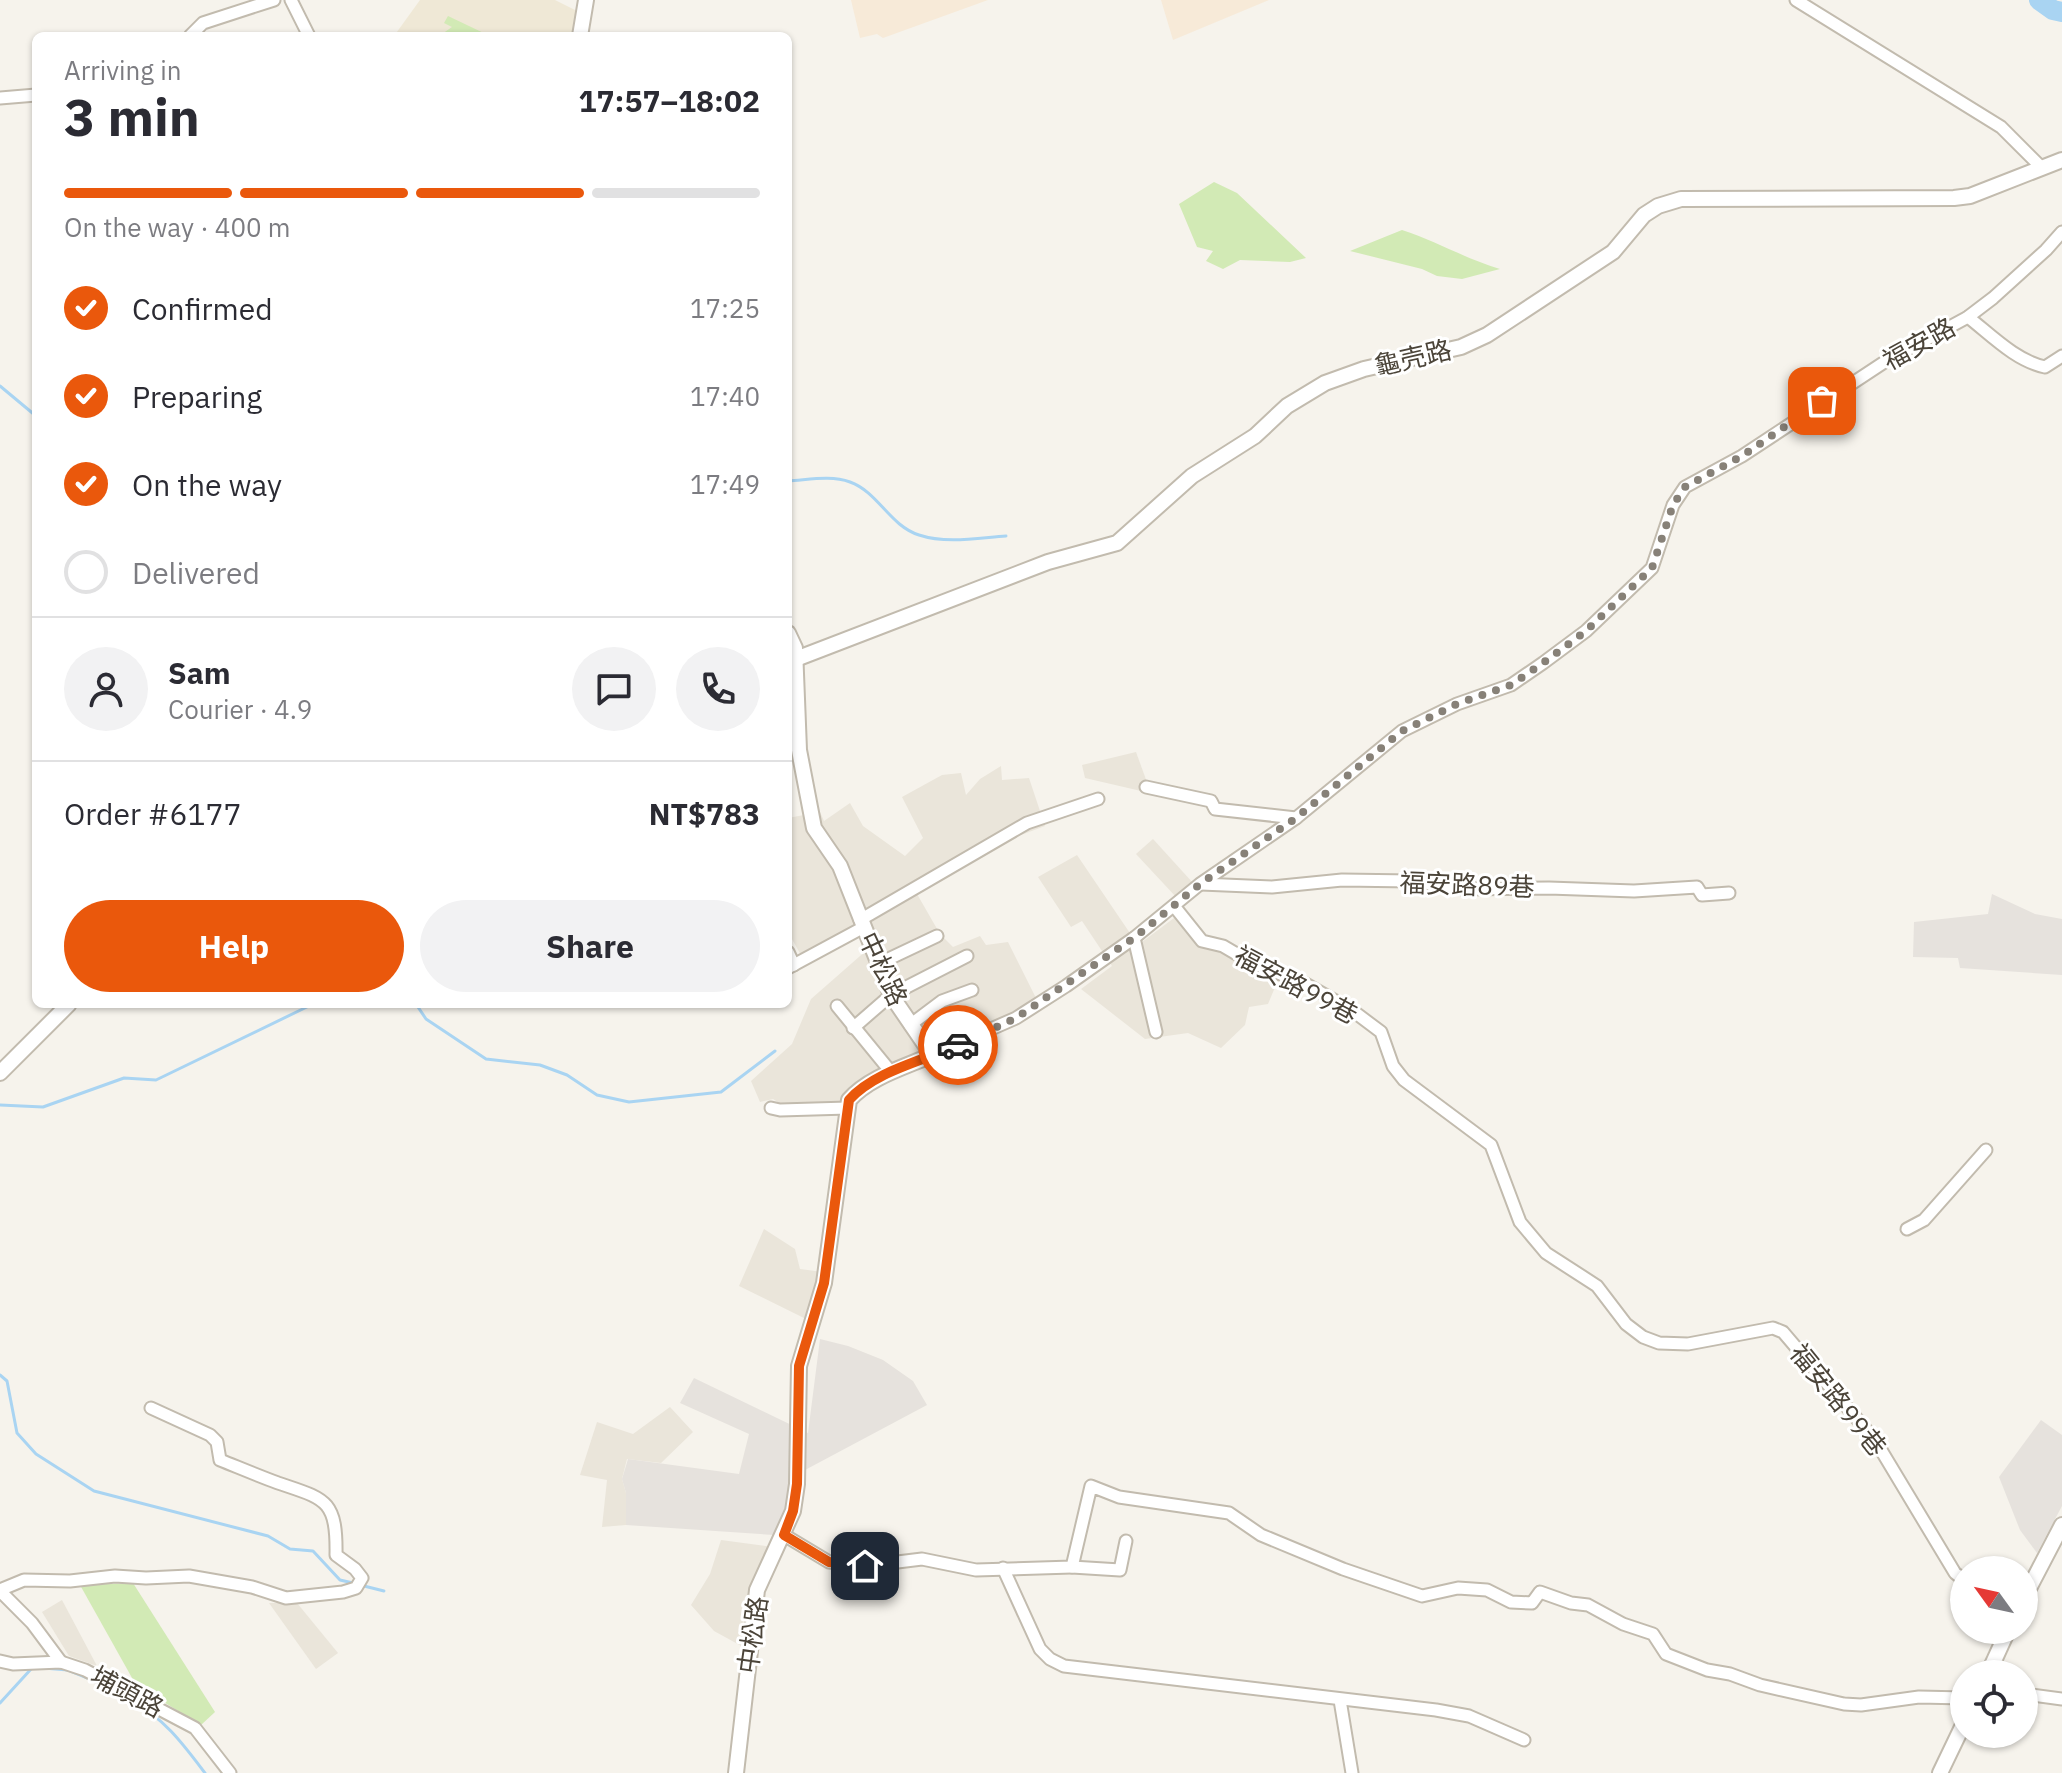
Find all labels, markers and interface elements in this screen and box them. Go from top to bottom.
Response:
text: Arriving in [64,53,181,87]
text: 17:57–18:02 [579,81,760,120]
text: 3 min [64,83,200,150]
text: On the way · 400 m [64,210,290,244]
icon: check [64,286,108,330]
text: Confirmed [132,289,273,328]
text: 17:25 [690,291,760,325]
street label: 福安路 [1876,309,1961,377]
street label: 龜壳路 [1371,332,1455,382]
pin [1788,367,1856,435]
icon: check [64,374,108,418]
text: Preparing [132,377,262,416]
text: 17:40 [690,379,760,413]
icon: bag [1800,379,1844,423]
icon: check [64,462,108,506]
text: On the way [132,465,282,504]
text: 17:49 [690,467,760,501]
text: Delivered [132,553,260,592]
button: person [64,647,148,731]
button: chat [572,647,656,731]
button: phone [676,647,760,731]
text: Sam [168,653,231,692]
text: Courier · 4.9 [168,692,312,726]
text: Order #6177 [64,794,241,833]
text: NT$783 [649,794,760,833]
street label: 福安路89巷 [1399,865,1535,903]
button: Help [64,900,404,992]
button: Share [420,900,760,992]
street label: 中松路 [852,926,916,1011]
street label: 福安路99巷 [1229,937,1364,1031]
courier [918,1005,998,1085]
icon: car [936,1023,980,1067]
street label: 福安路99巷 [1783,1336,1895,1463]
pin [831,1532,899,1600]
icon: home [843,1544,887,1588]
north arrow [1950,1556,2038,1644]
map controls [1950,1556,2038,1748]
street label: 中松路 [730,1594,774,1676]
street label: 埔頭路 [85,1658,170,1724]
button: locate [1950,1660,2038,1748]

